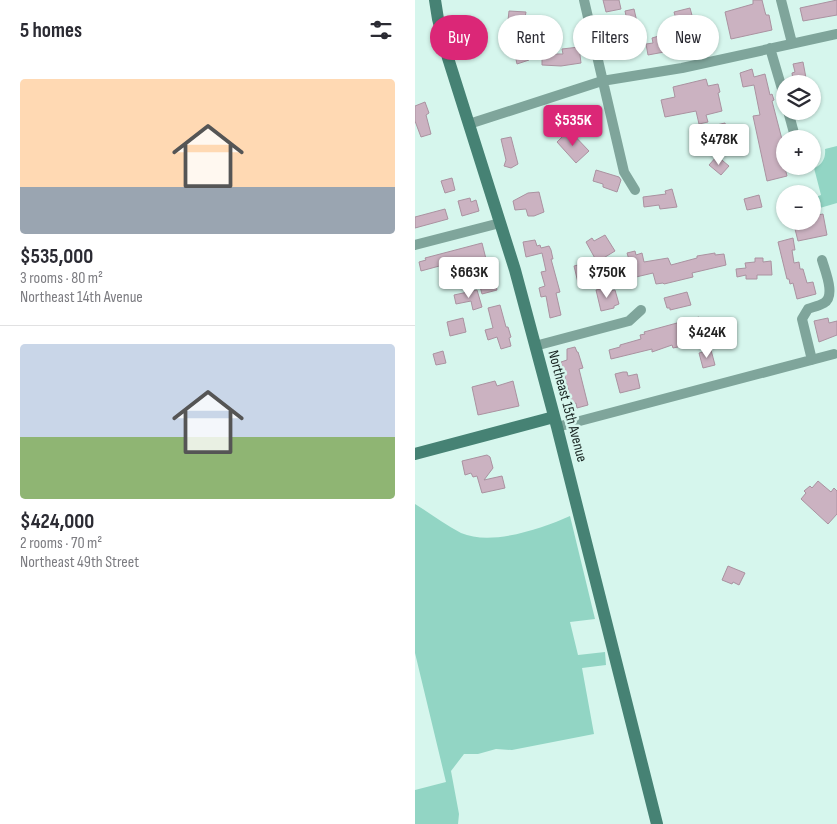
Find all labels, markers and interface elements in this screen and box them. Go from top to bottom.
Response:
chip: Buy [430,15,488,60]
chip: Rent [498,15,563,60]
chip: Filters [573,15,647,60]
chip: New [657,15,719,60]
icon: filters [367,16,395,44]
text: 5 homes [20,18,82,43]
map controls [776,75,821,230]
button: layers [776,75,821,120]
pin: $535K [538,104,608,147]
icon: home [163,111,253,201]
text: $535K [554,111,592,130]
pin: $478K [684,124,754,166]
text: $478K [700,130,738,149]
button: + [776,130,821,175]
button: − [776,185,821,230]
text: $535,000 [20,244,93,269]
pin: $663K [434,256,504,299]
pin: $750K [572,256,642,299]
text: $663K [450,263,488,282]
text: $750K [588,263,626,282]
text: 3 rooms · 80 m² [20,269,103,288]
text: Northeast 14th Avenue [20,288,143,307]
pin: $424K [672,316,742,359]
text: $424K [688,323,726,342]
street label: Northeast 15th Avenue [543,348,592,464]
icon: home [163,377,253,467]
text: $424,000 [20,509,94,534]
text: 2 rooms · 70 m² [20,534,102,553]
text: Northeast 49th Street [20,553,139,572]

